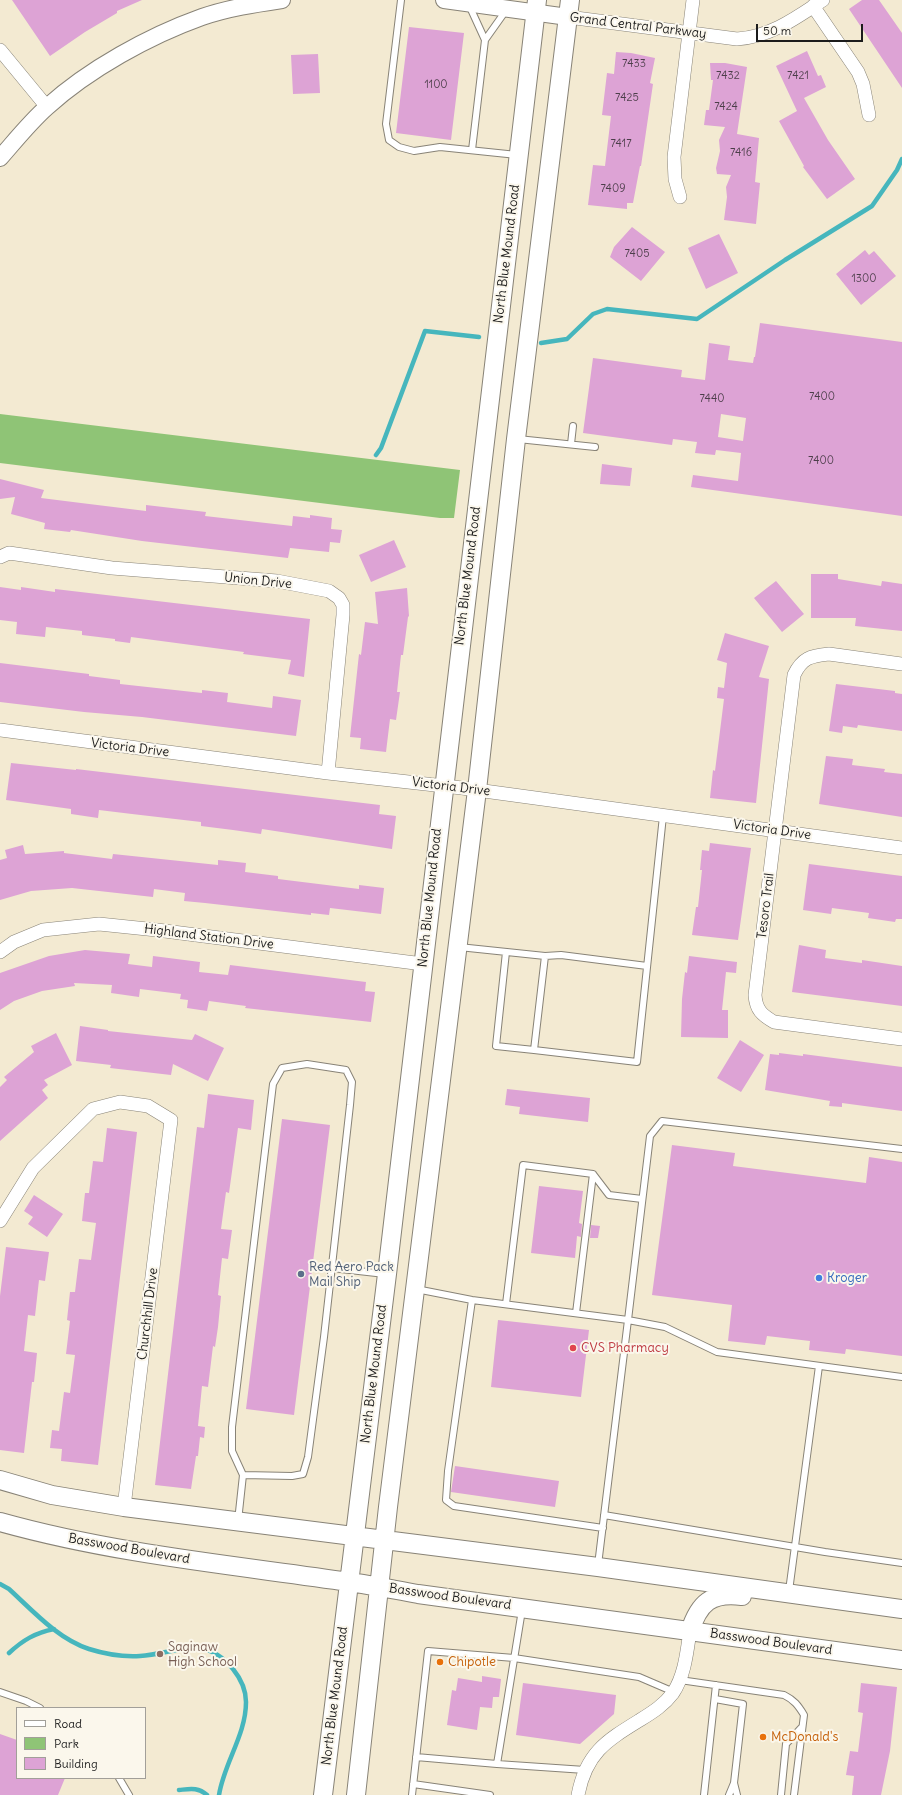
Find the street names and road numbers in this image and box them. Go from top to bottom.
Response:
street label: Grand Central Parkway [569,10,707,42]
street label: North Blue Mound Road [491,184,523,324]
street label: North Blue Mound Road [452,506,484,646]
street label: Union Drive [223,570,293,592]
street label: Victoria Drive [90,735,170,761]
street label: Victoria Drive [411,774,491,800]
street label: Victoria Drive [732,817,812,843]
street label: North Blue Mound Road [415,828,445,968]
street label: Tesoro Trail [754,872,778,940]
street label: Highland Station Drive [143,921,275,953]
street label: Churchhill Drive [135,1267,161,1361]
street label: North Blue Mound Road [358,1304,390,1444]
street label: Basswood Boulevard [67,1531,191,1567]
street label: Basswood Boulevard [388,1581,512,1613]
street label: North Blue Mound Road [319,1626,351,1766]
street label: Basswood Boulevard [709,1626,833,1658]

